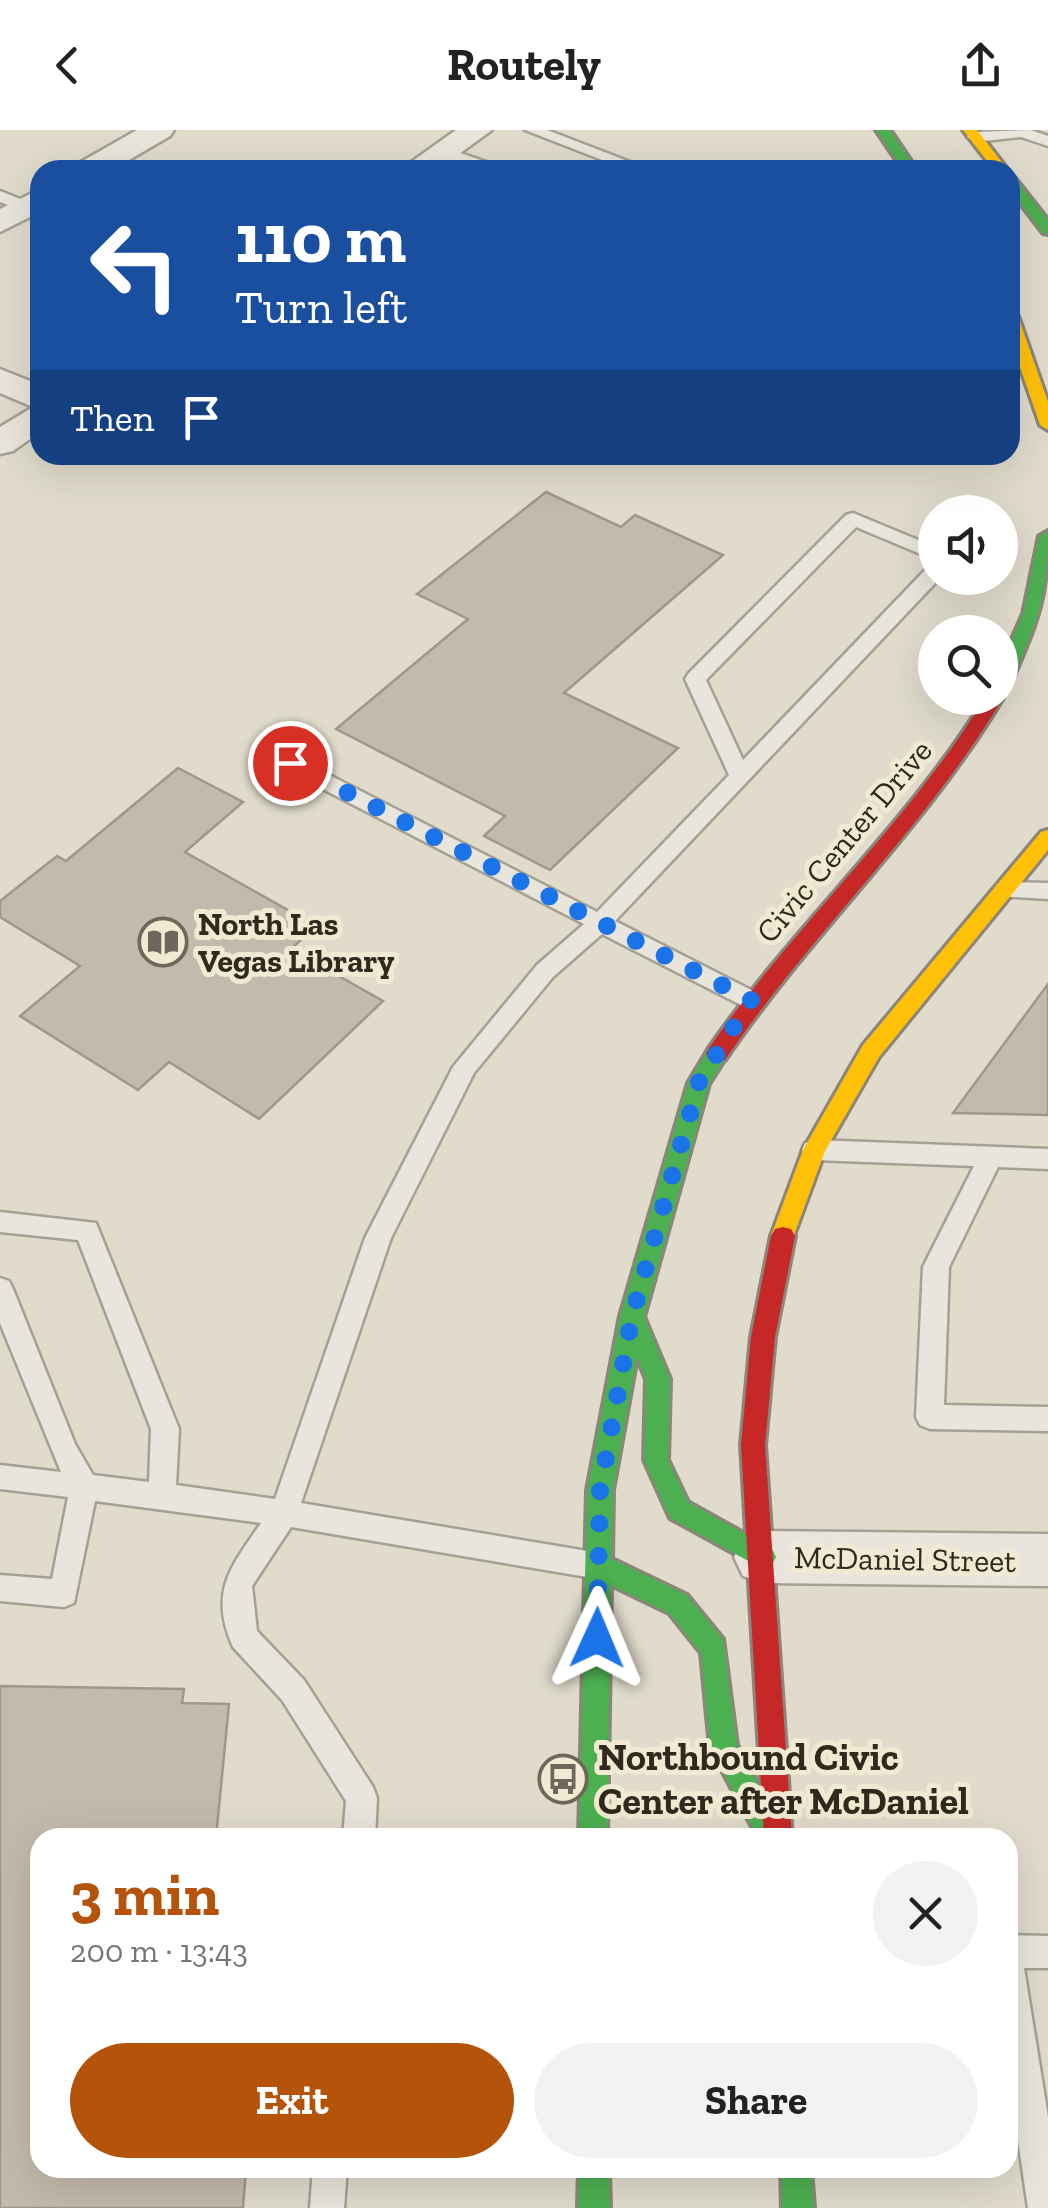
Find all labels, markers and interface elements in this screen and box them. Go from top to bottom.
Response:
icon: back [40,38,95,93]
text: Routely [447,38,601,92]
icon: share [953,38,1008,93]
text: 110 m [235,196,406,280]
icon: left [70,200,200,330]
text: Turn left [235,281,407,335]
icon: arrive [174,390,229,445]
text: Then [70,395,154,441]
map controls [918,495,1018,715]
button: sound [918,495,1018,595]
button: search [918,615,1018,715]
pin [248,721,333,806]
street label: Civic Center Drive [748,732,940,950]
icon: arrive [263,736,318,791]
place label: North Las Vegas Library [198,905,394,980]
library icon: North Las Vegas Library [137,916,189,968]
street label: McDaniel Street [794,1538,1016,1580]
position arrow [545,1586,649,1690]
place label: Northbound Civic Center after McDaniel [598,1734,969,1824]
bus stop icon: Northbound Civic Center after McDaniel [537,1753,589,1805]
text: 3 min [70,1858,219,1930]
button: close [873,1861,978,1966]
text: 200 m · 13:43 [70,1932,248,1970]
button: Exit [70,2043,514,2158]
button: Share [534,2043,978,2158]

